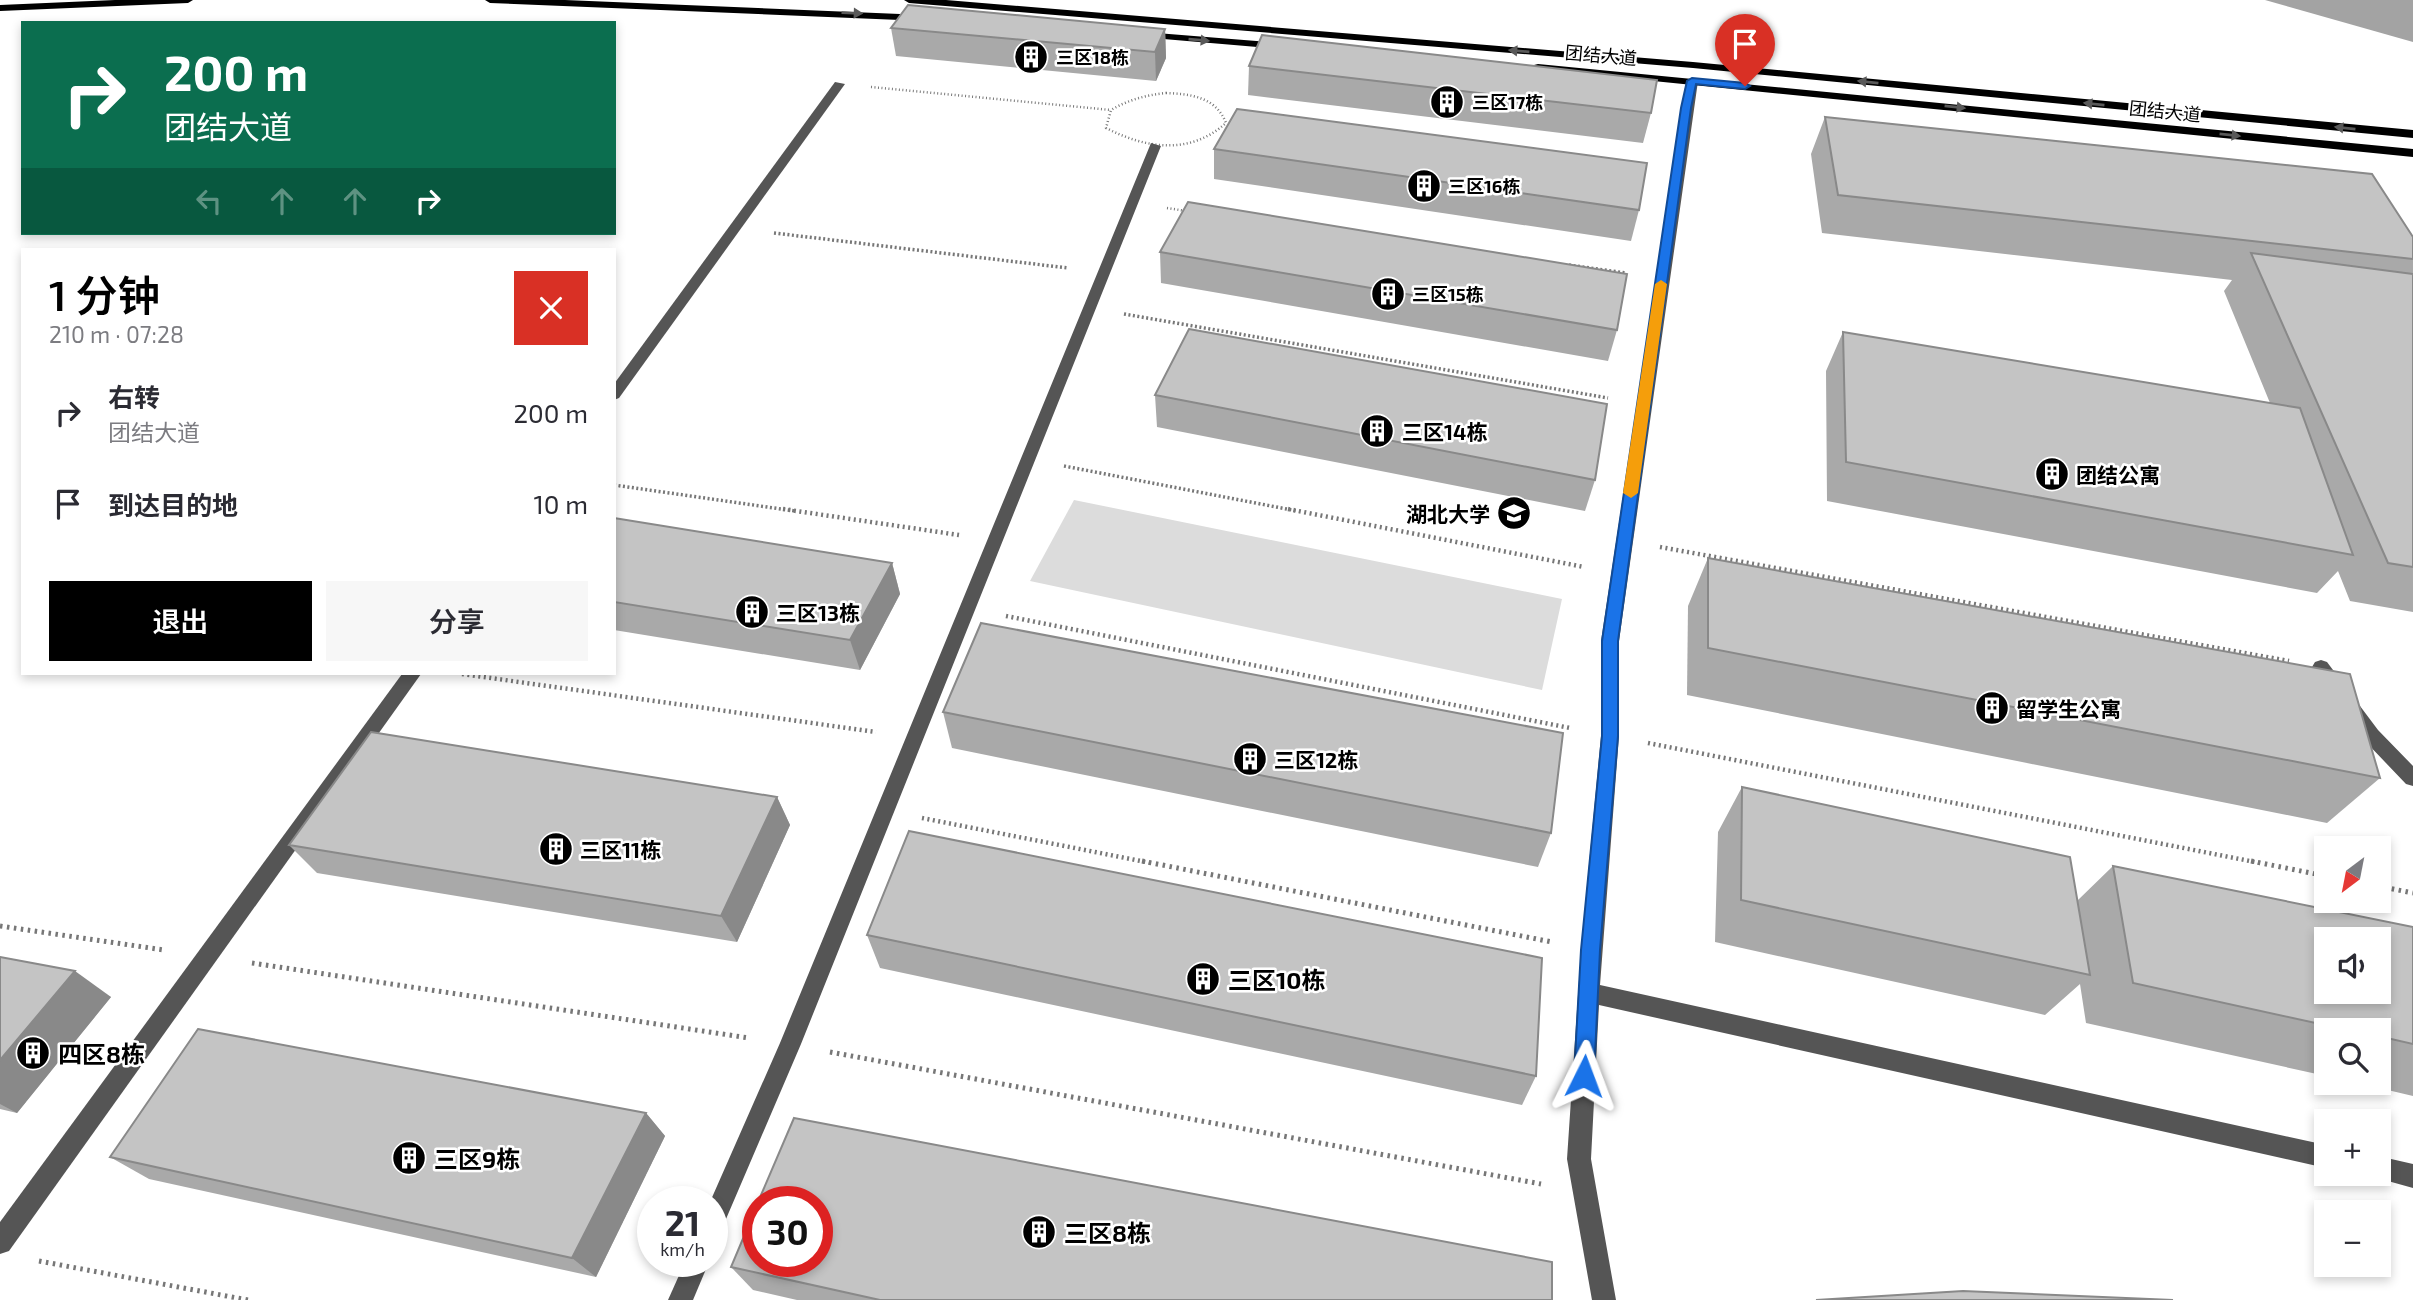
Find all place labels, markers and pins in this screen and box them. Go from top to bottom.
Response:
pin [1715,14,1775,86]
building icon: 三区18栋 [1012,38,1050,76]
place label: 三区18栋 [1056,46,1129,68]
building icon: 三区17栋 [1428,83,1466,121]
place label: 三区17栋 [1472,91,1543,113]
building icon: 三区16栋 [1405,167,1443,205]
place label: 三区16栋 [1448,175,1520,197]
building icon: 三区15栋 [1369,275,1407,313]
place label: 三区15栋 [1412,283,1484,305]
building icon: 三区14栋 [1358,412,1396,450]
place label: 三区14栋 [1402,419,1487,444]
building icon: 团结公寓 [2033,455,2071,493]
place label: 团结公寓 [2076,462,2160,487]
school or university icon: 湖北大学 [1495,494,1533,532]
place label: 湖北大学 [1406,501,1490,526]
building icon: 三区13栋 [733,593,771,631]
place label: 三区13栋 [776,600,860,625]
building icon: 留学生公寓 [1973,689,2011,727]
place label: 留学生公寓 [2016,696,2121,721]
building icon: 三区12栋 [1231,740,1269,778]
place label: 三区12栋 [1274,747,1358,772]
building icon: 三区11栋 [537,830,575,868]
place label: 三区11栋 [580,837,661,862]
building icon: 三区10栋 [1184,960,1222,998]
place label: 三区10栋 [1228,965,1326,994]
building icon: 四区8栋 [14,1034,52,1072]
place label: 四区8栋 [58,1039,145,1068]
building icon: 三区9栋 [390,1139,428,1177]
place label: 三区9栋 [434,1144,520,1173]
building icon: 三区8栋 [1020,1213,1058,1251]
place label: 三区8栋 [1064,1218,1151,1247]

